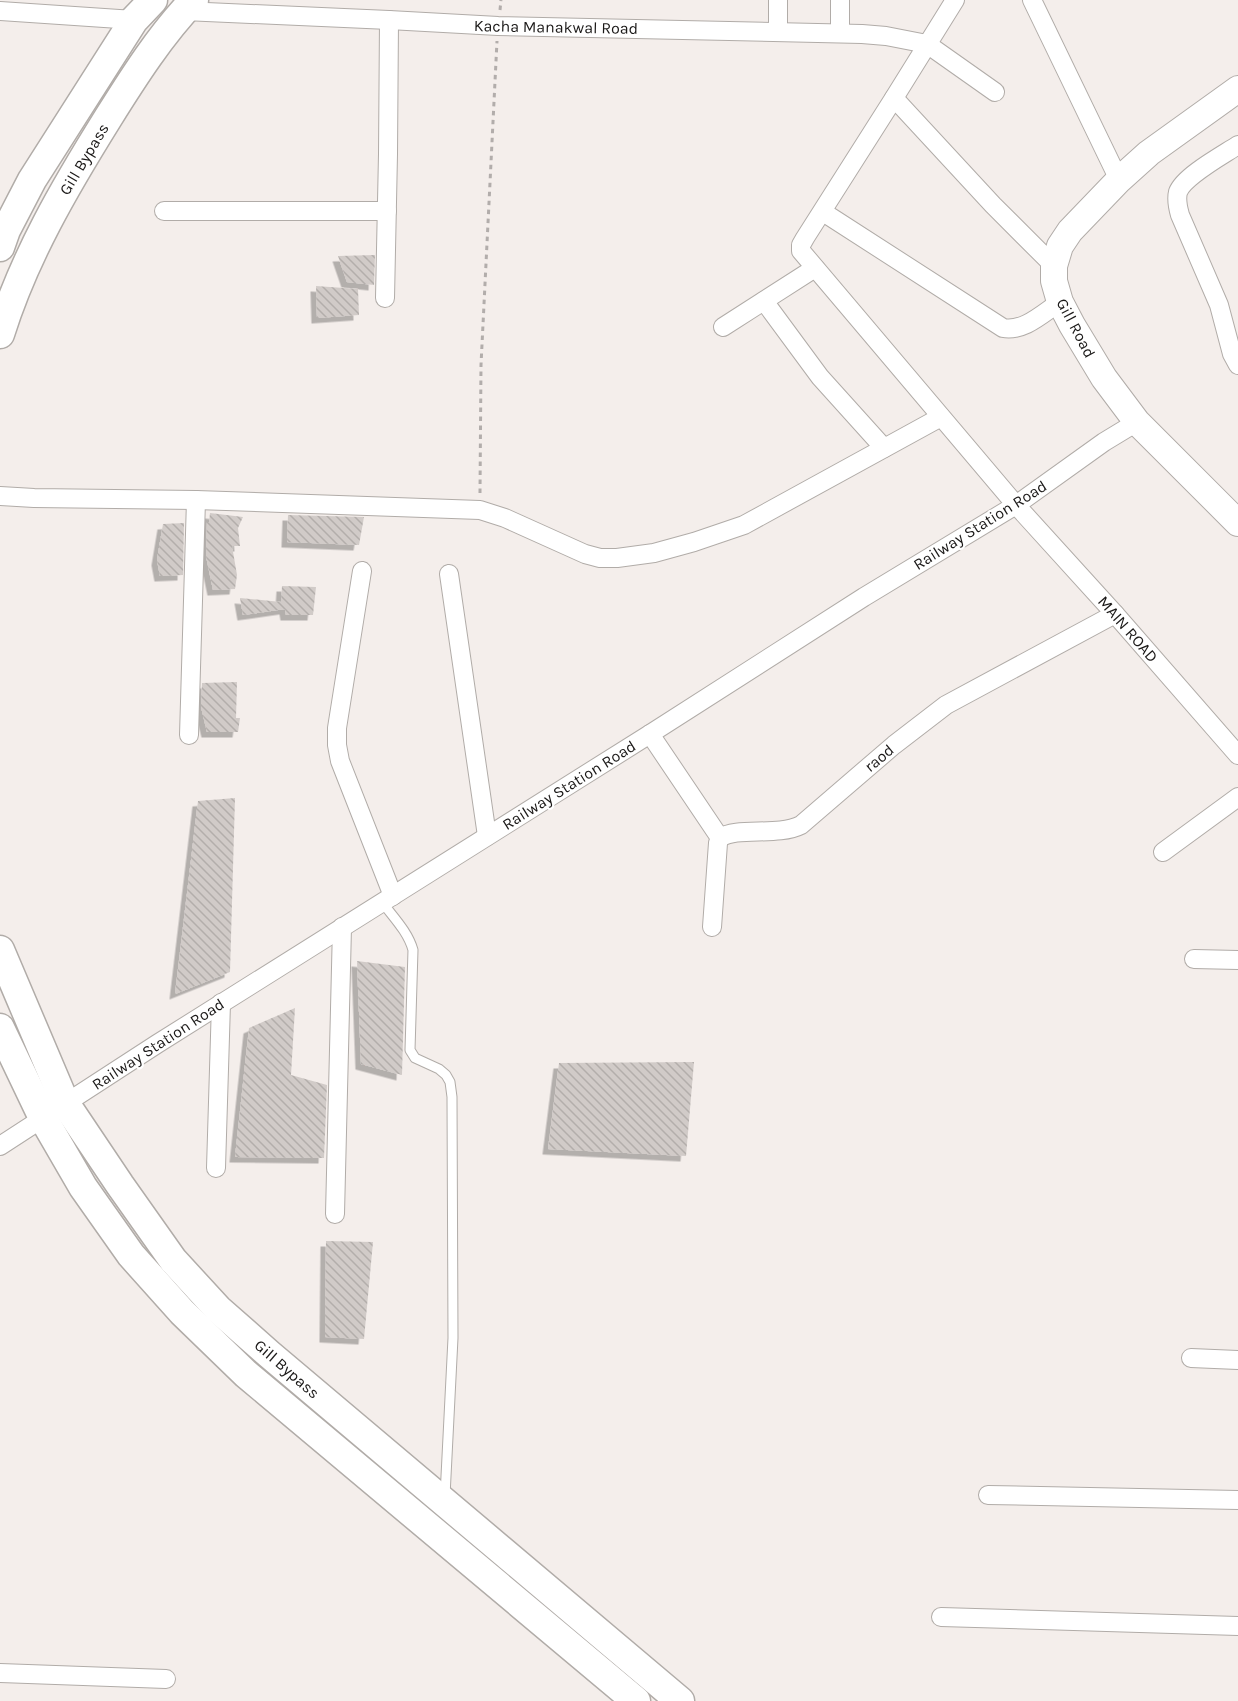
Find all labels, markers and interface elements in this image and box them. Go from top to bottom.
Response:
street label: Kacha Manakwal Road [474,16,638,38]
street label: Gill Bypass [55,120,113,198]
street label: Gill Road [1052,295,1100,361]
street label: Railway Station Road [910,476,1050,574]
street label: MAIN ROAD [1094,592,1162,666]
street label: Railway Station Road [499,736,639,834]
street label: raod [860,740,898,776]
street label: Railway Station Road [88,994,228,1094]
street label: Gill Bypass [251,1336,323,1402]

